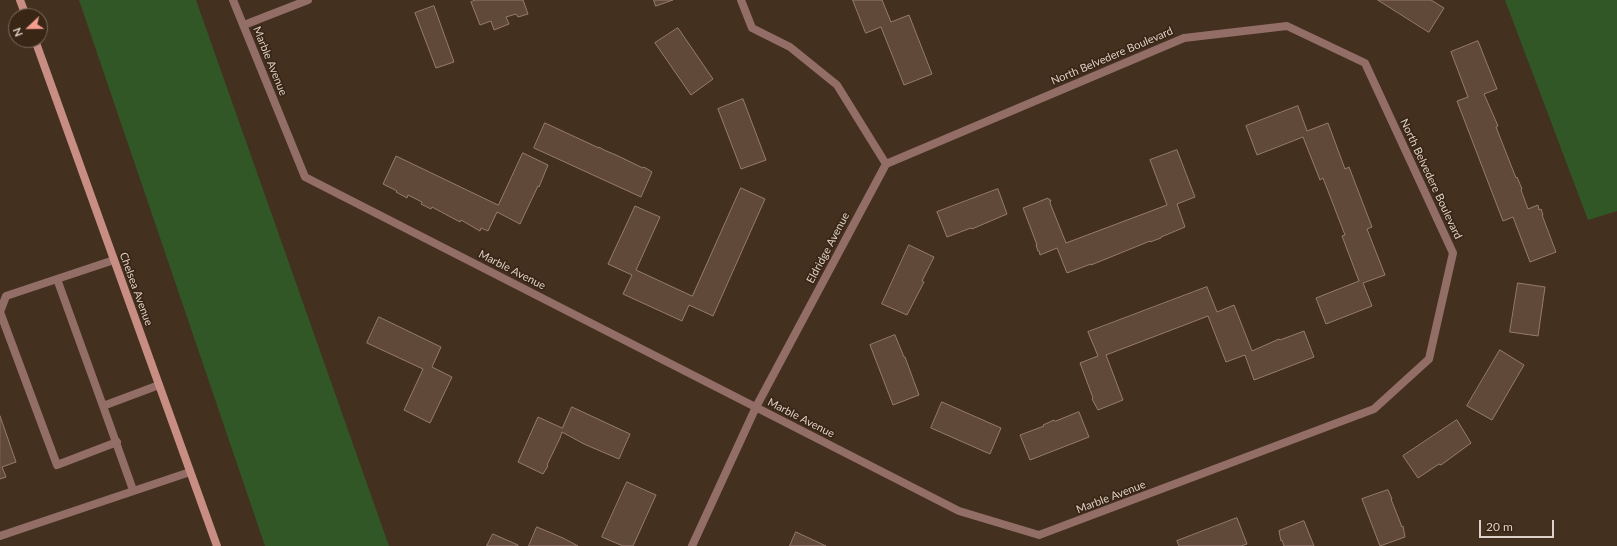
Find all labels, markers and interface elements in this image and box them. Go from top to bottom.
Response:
north arrow [8,8,48,48]
street label: North Belvedere Boulevard [1049,24,1175,88]
street label: Marble Avenue [250,25,290,97]
text: N [10,26,25,39]
street label: North Belvedere Boulevard [1397,117,1465,241]
street label: Eldridge Avenue [804,210,852,286]
street label: Marble Avenue [476,247,548,293]
street label: Chelsea Avenue [117,250,155,328]
street label: Marble Avenue [765,395,837,441]
street label: Marble Avenue [1074,478,1148,516]
scale bar [1481,512,1556,538]
text: 20 m [1486,519,1513,534]

